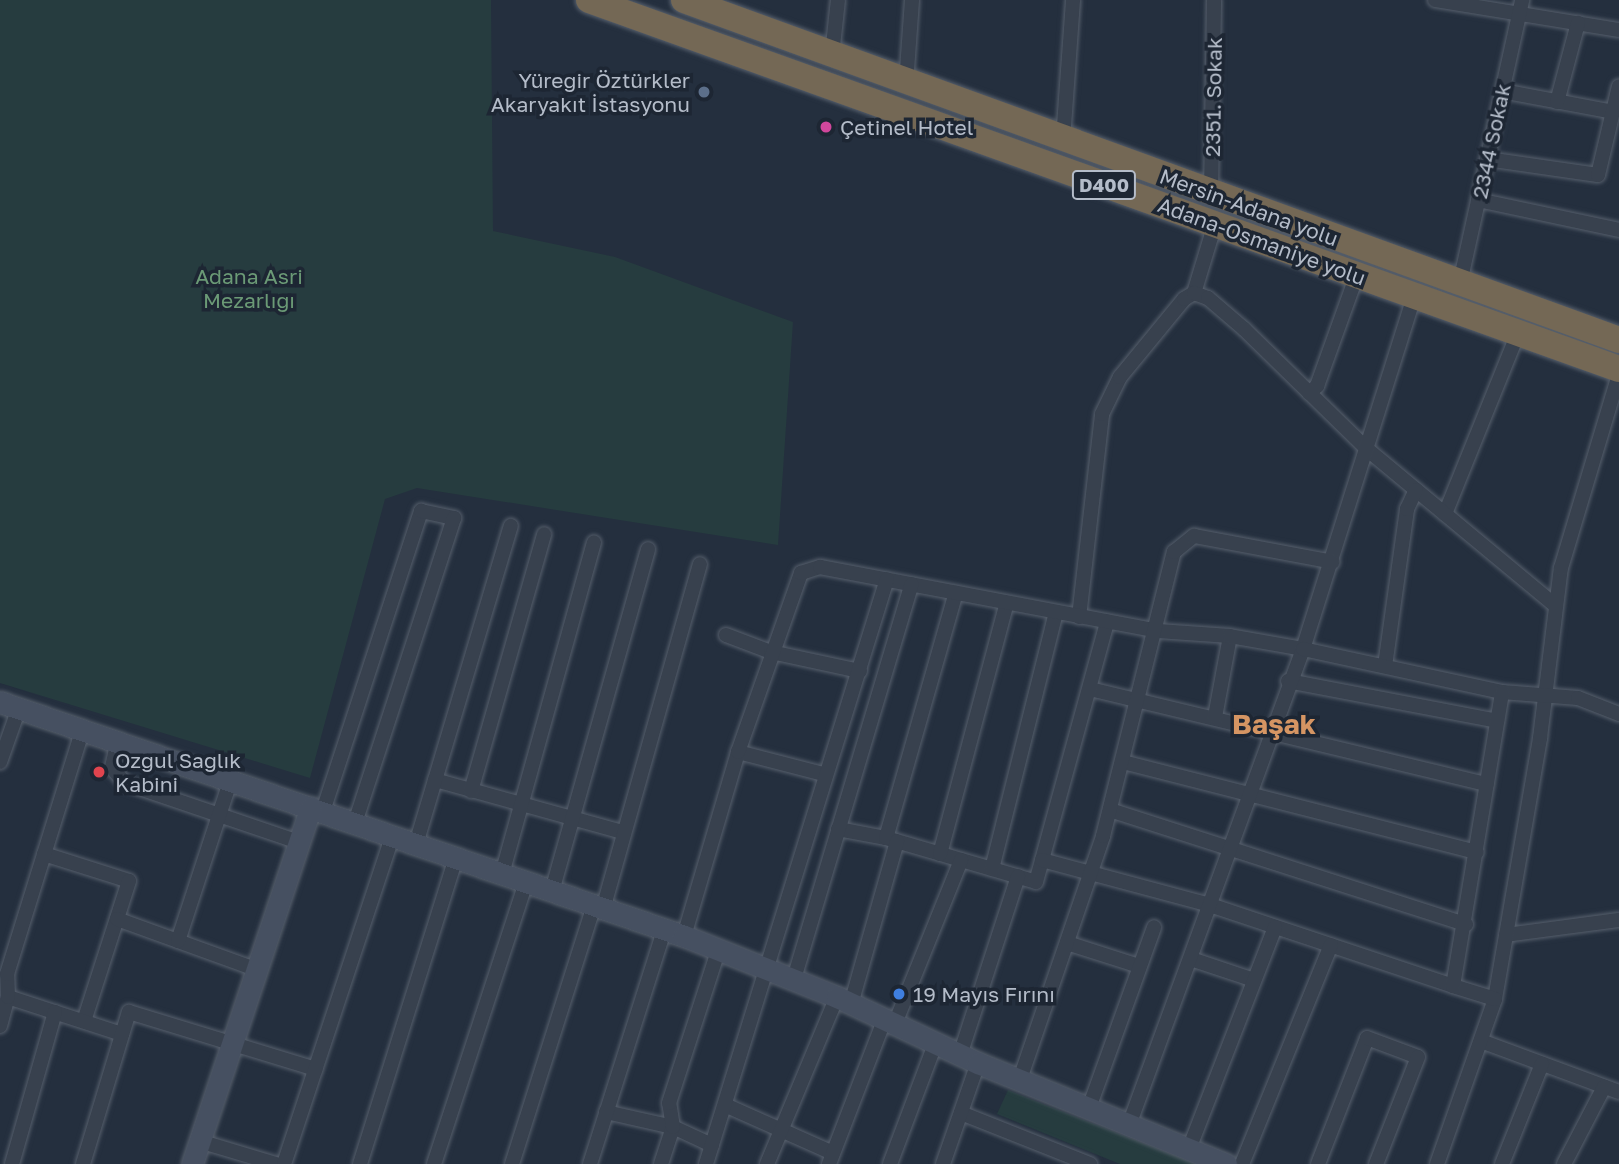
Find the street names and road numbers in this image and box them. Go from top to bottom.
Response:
street label: 2351. Sokak [1199,37,1227,157]
street label: 2344 Sokak [1467,81,1515,201]
street label: Mersin-Adana yolu [1156,163,1342,251]
road number: D400 [1071,169,1137,200]
street label: Adana-Osmaniye yolu [1155,192,1369,290]

